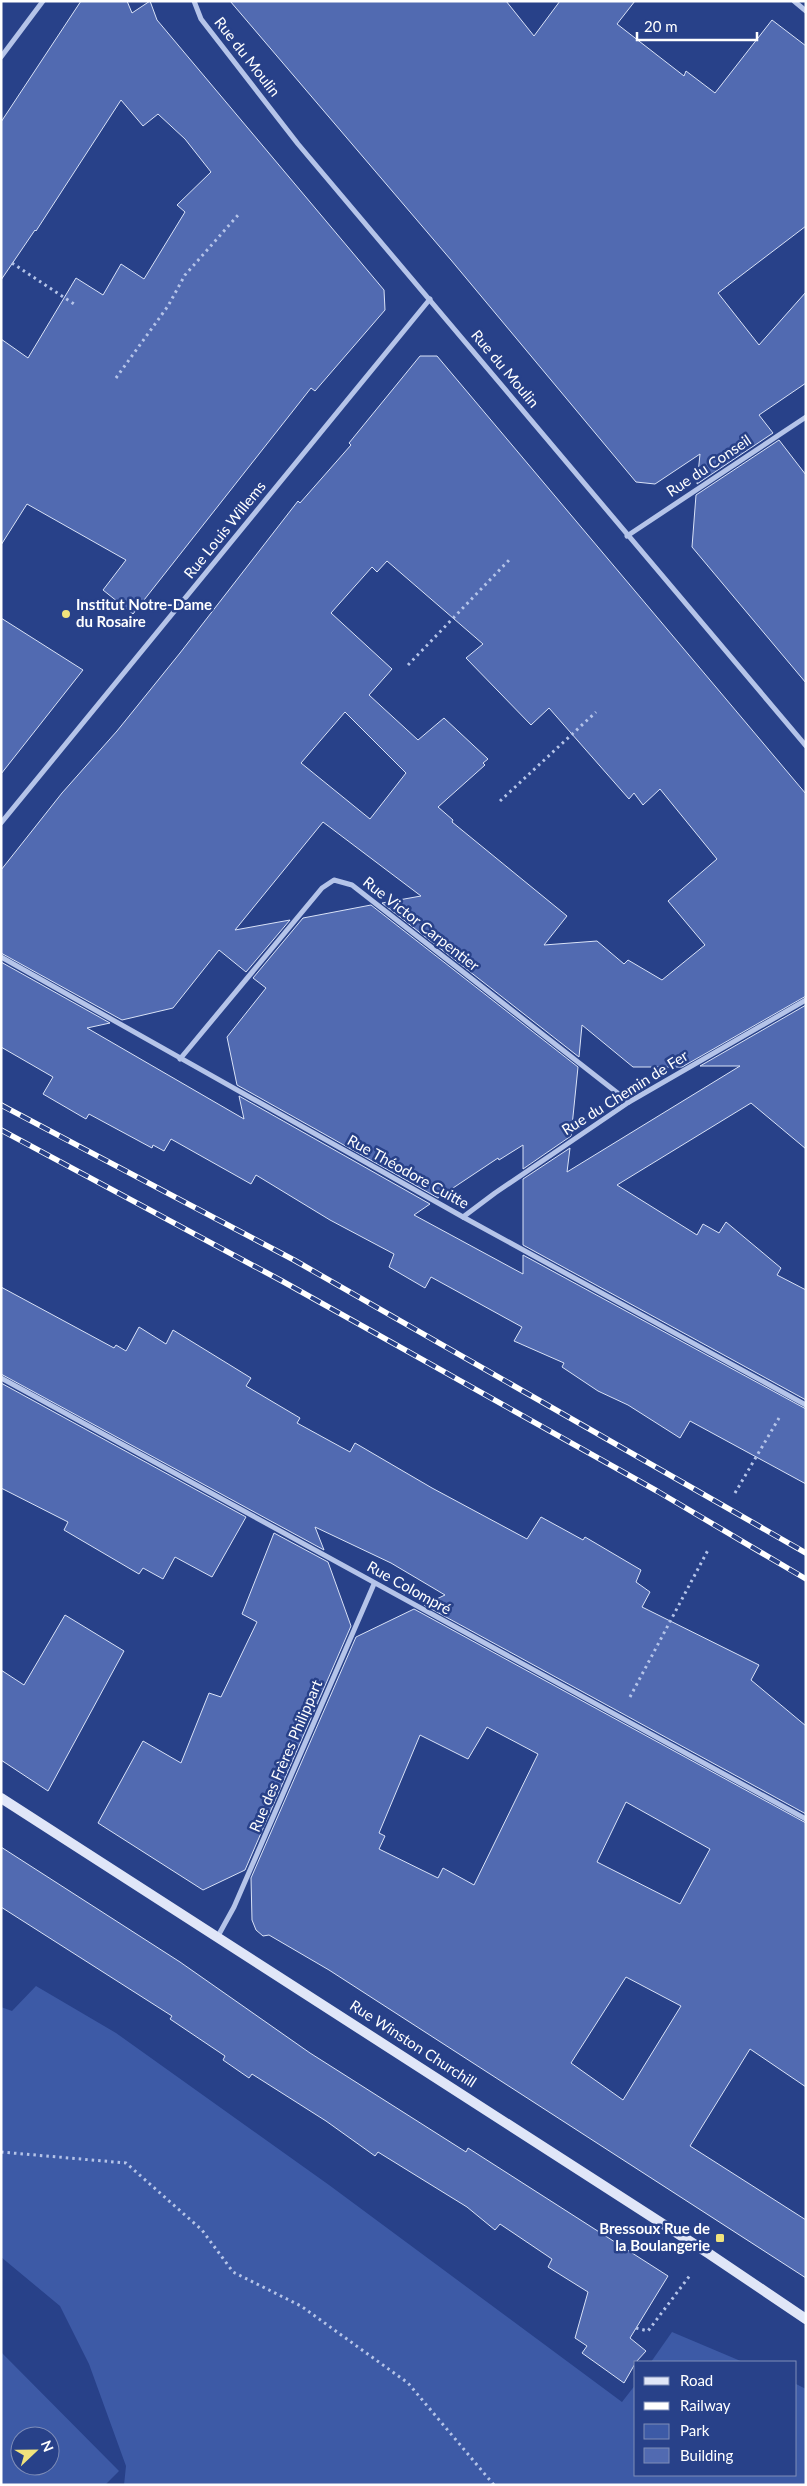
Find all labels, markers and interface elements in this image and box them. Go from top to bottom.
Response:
scale bar [637,10,757,42]
street label: Rue du Moulin [211,13,284,100]
text: 20 m [644,17,678,35]
street label: Rue du Moulin [468,326,543,411]
street label: Rue du Conseil [663,430,754,500]
street label: Rue Louis Willems [180,477,269,582]
place label: Institut Notre-Dame du Rosaire [76,595,212,630]
marker: Institut Notre-Dame du Rosaire [60,608,72,620]
street label: Rue Victor Carpentier [360,872,484,975]
street label: Rue du Chemin de Fer [558,1046,691,1138]
street label: Rue Théodore Cuitte [345,1130,472,1212]
street label: Rue Colompré [364,1557,455,1618]
street label: Rue des Frères Philippart [245,1676,326,1834]
street label: Rue Winston Churchill [347,1996,480,2091]
place label: Bressoux Rue de la Boulangerie [599,2219,710,2254]
marker: Bressoux Rue de la Boulangerie [714,2232,726,2244]
legend [634,2361,797,2476]
text: Road [680,2371,713,2389]
text: Railway [680,2396,731,2414]
text: Park [680,2421,710,2439]
north arrow [10,2426,60,2476]
text: N [38,2438,57,2454]
text: Building [680,2446,733,2464]

